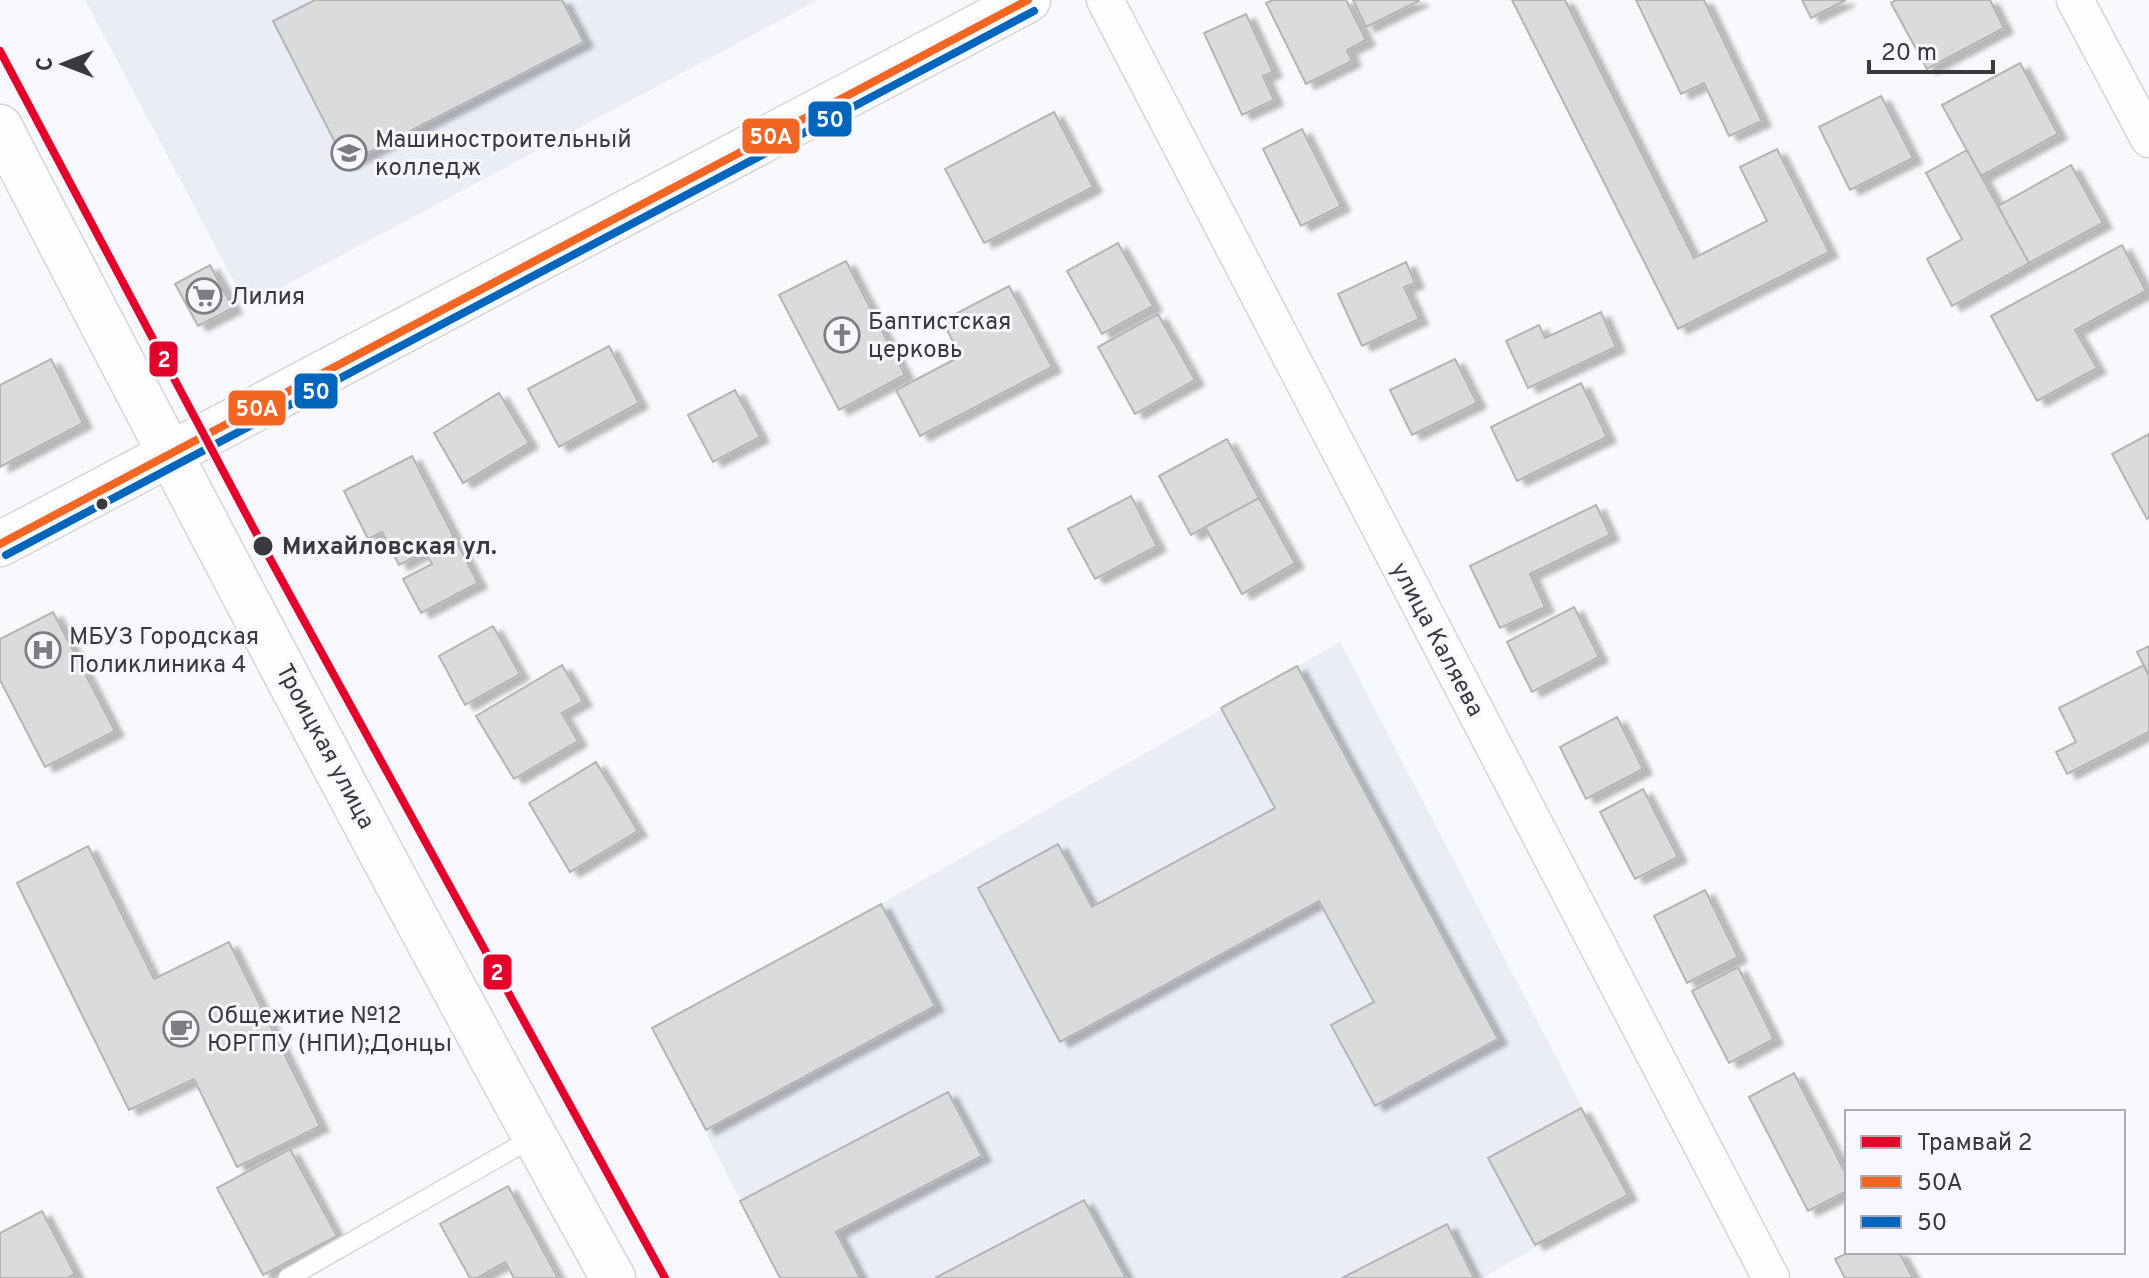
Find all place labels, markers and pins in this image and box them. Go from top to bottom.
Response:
place label: Машиностроительный колледж [375,126,632,184]
school or university icon: Машиностроительный колледж [330,134,368,172]
supermarket icon: Лилия [185,277,223,315]
place label: Лилия [230,283,305,313]
place label: Баптистская церковь [868,308,1011,366]
church icon: Баптистская церковь [823,316,861,354]
unlabelled marker [94,496,110,512]
place label: Михайловская ул. [282,533,497,563]
marker: Михайловская ул. [251,534,275,558]
place label: МБУЗ Городская Поликлиника 4 [69,623,259,681]
hospital icon: МБУЗ Городская Поликлиника 4 [24,631,62,669]
place label: Общежитие №12 ЮРГПУ (НПИ);Донцы [207,1002,452,1060]
cafe icon: Общежитие №12 ЮРГПУ (НПИ);Донцы [162,1010,200,1048]

